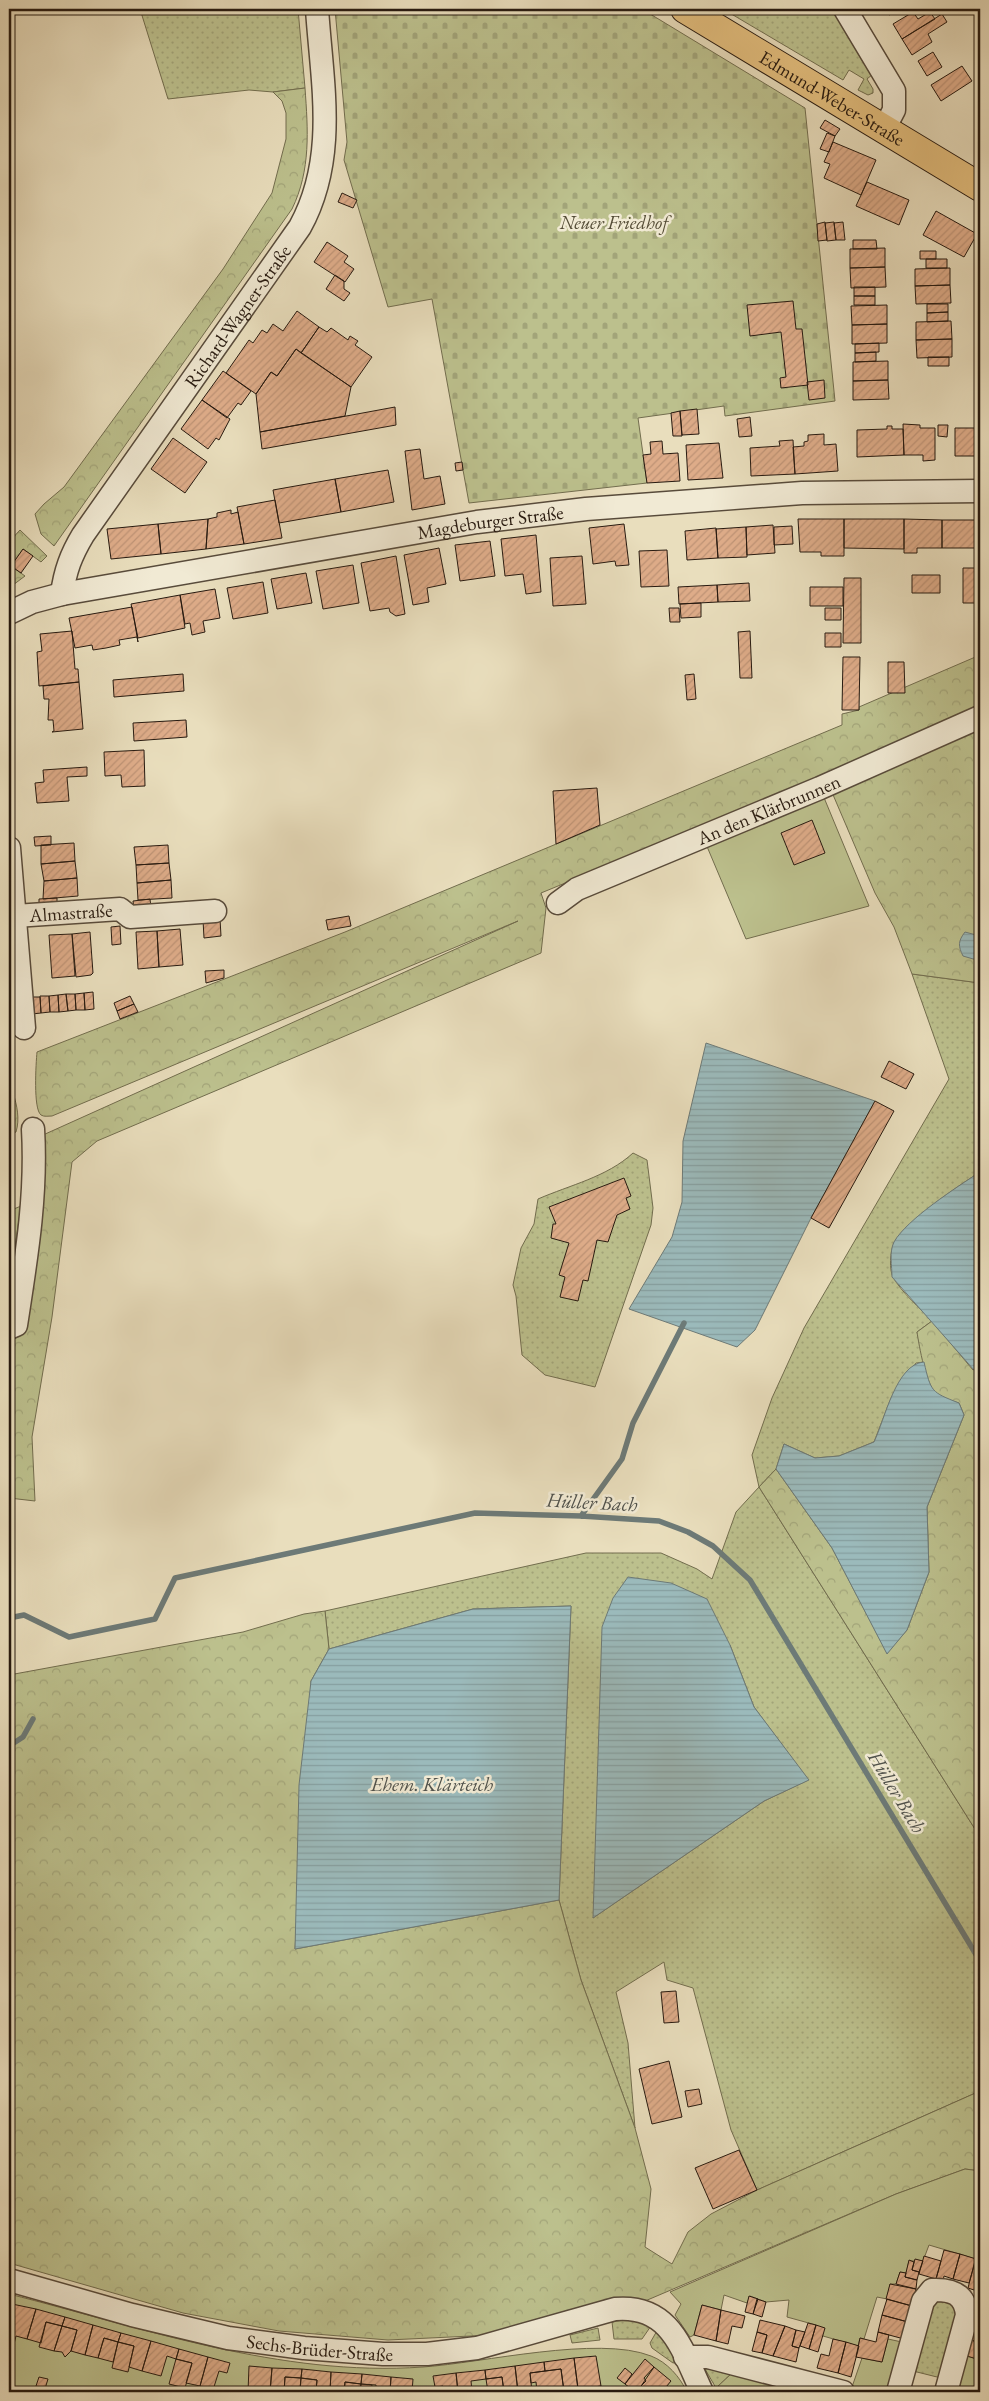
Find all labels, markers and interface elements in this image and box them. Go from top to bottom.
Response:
street label: Edmund-Weber-Straße [755,44,910,151]
park label: Neuer Friedhof [559,210,672,235]
street label: Richard-Wagner-Straße [178,240,296,392]
street label: Magdeburger Straße [415,499,565,545]
street label: An den Klärbrunnen [692,768,844,851]
street label: Almastraße [28,897,113,928]
water label: Hüller Bach [545,1487,638,1517]
water label: Hüller Bach [862,1745,932,1838]
water label: Ehem. Klärteich [370,1771,494,1797]
street label: Sechs-Brüder-Straße [245,2328,393,2367]

